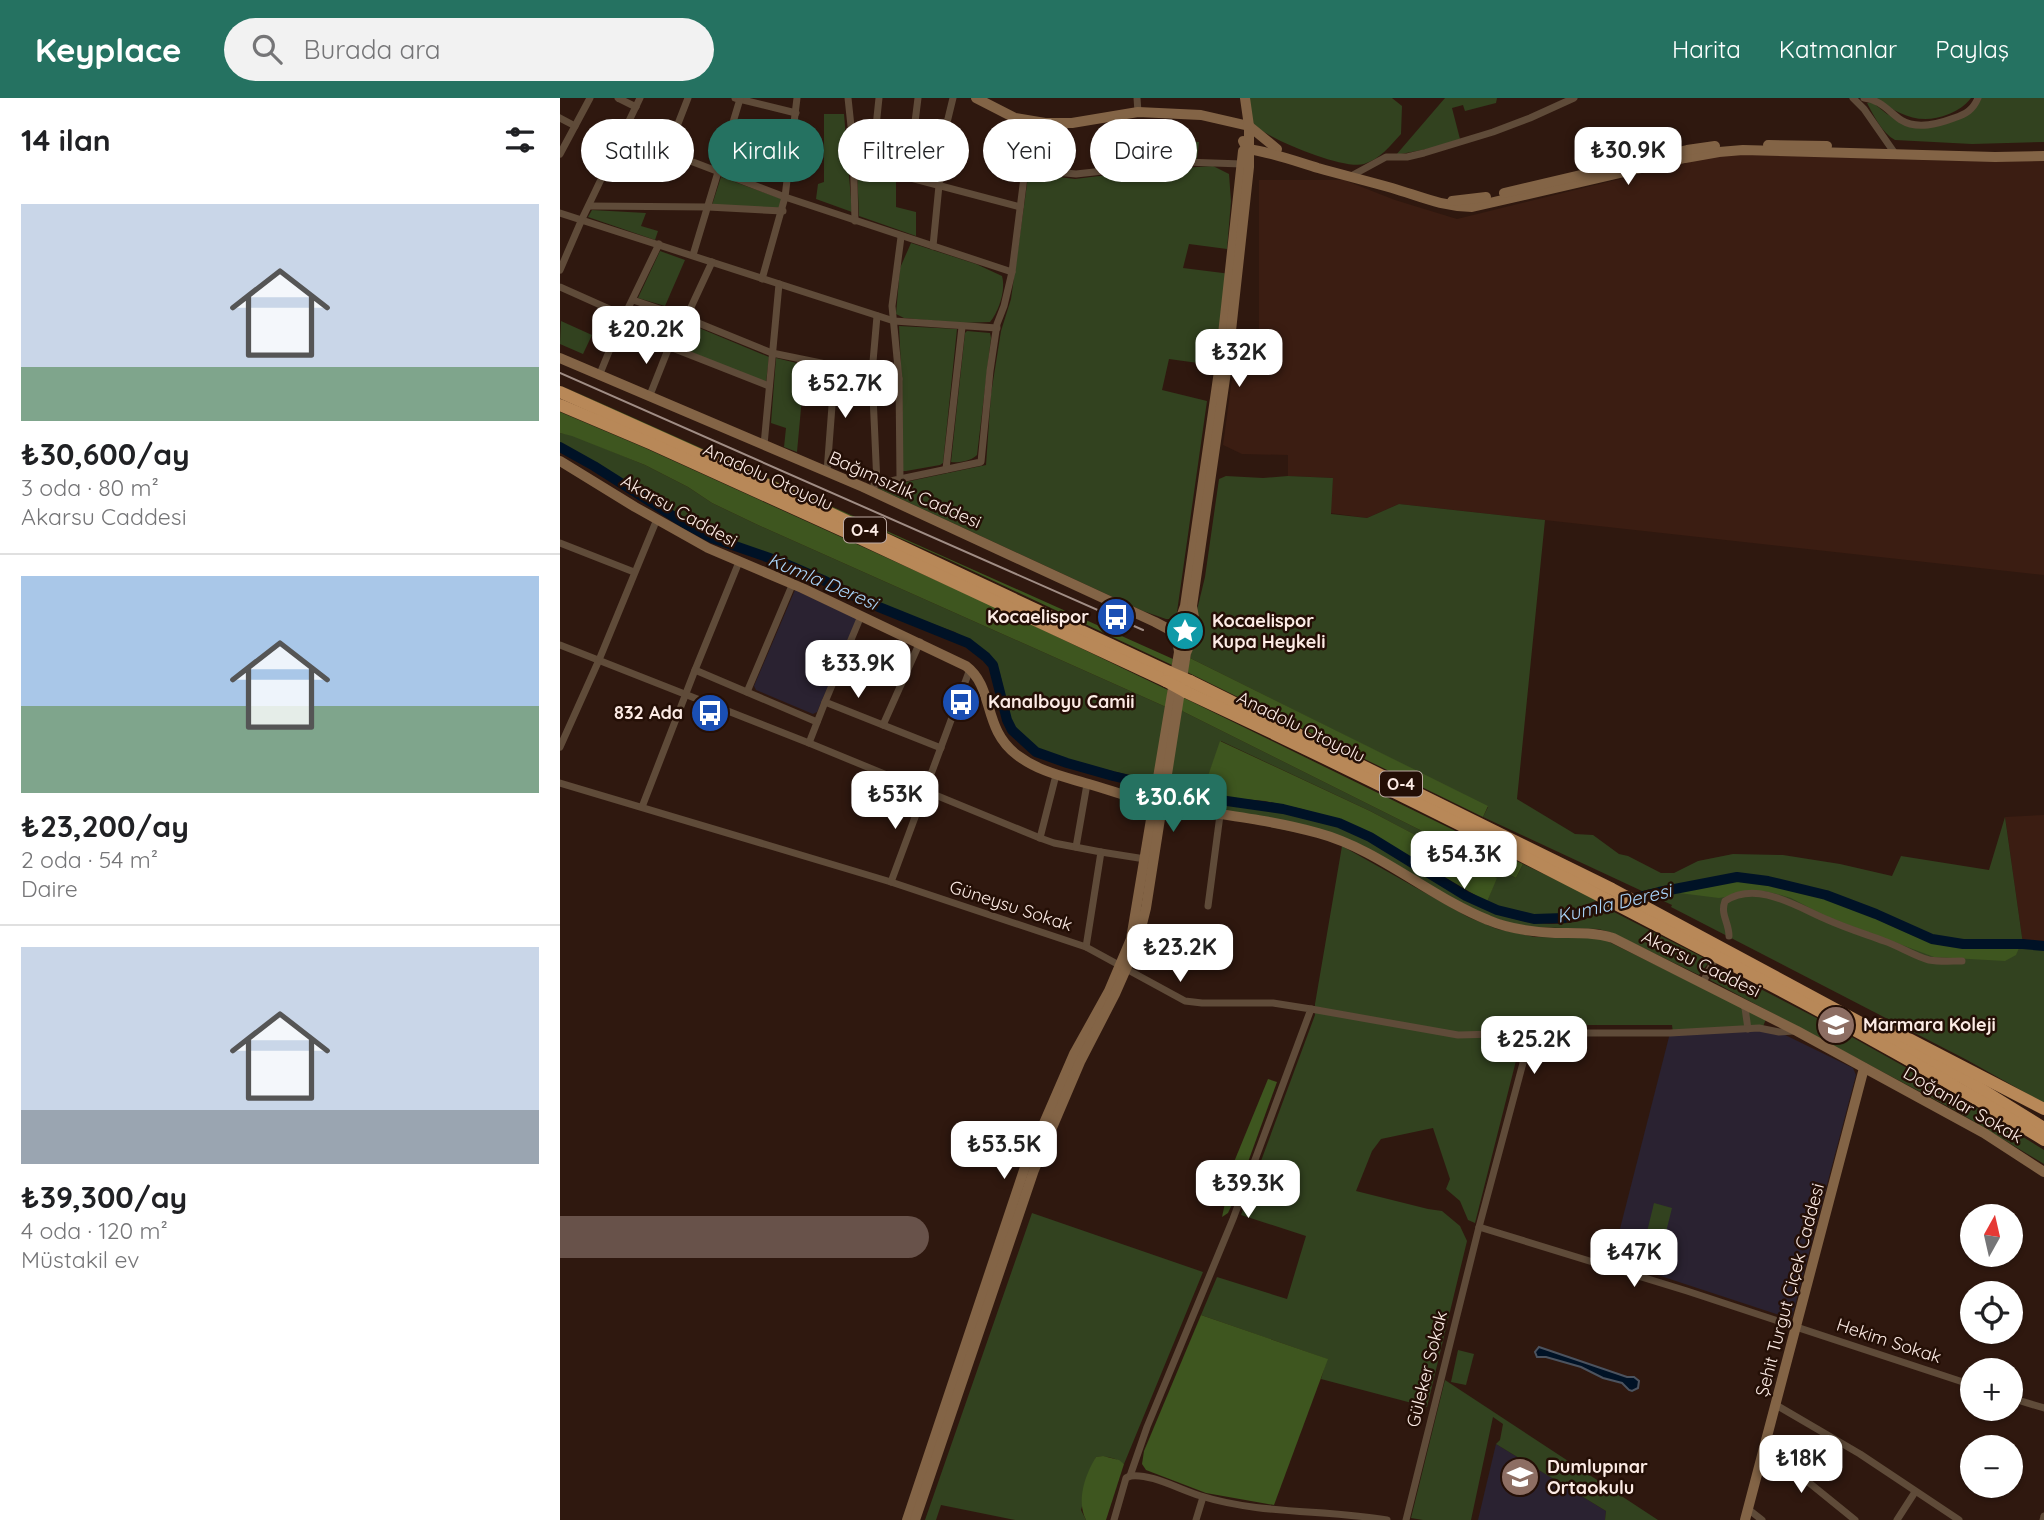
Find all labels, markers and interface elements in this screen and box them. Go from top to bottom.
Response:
search box [224,18,714,81]
text: Keyplace [35,29,182,70]
icon: search [248,30,286,68]
text: Burada ara [304,33,441,66]
text: Harita [1672,34,1741,64]
text: Katmanlar [1779,34,1897,64]
text: Paylaş [1935,34,2009,64]
chip: Satılık [581,119,694,182]
chip: Kiralık [708,119,824,182]
chip: Filtreler [838,119,969,182]
chip: Yeni [983,119,1076,182]
chip: Daire [1090,119,1197,182]
text: 14 ilan [21,121,111,159]
icon: filters [501,121,539,159]
pin: ₺30.9K [1571,127,1685,187]
text: ₺30.9K [1591,135,1665,164]
icon: home [217,250,343,376]
pin: ₺20.2K [589,306,703,366]
text: ₺20.2K [608,314,684,343]
pin: ₺32K [1198,330,1280,389]
text: ₺32K [1211,337,1267,366]
pin: ₺52.7K [788,360,902,420]
text: ₺52.7K [808,368,882,397]
text: ₺30,600/ay [21,435,190,473]
street label: Anadolu Otoyolu [700,438,837,516]
street label: Bağımsızlık Caddesi [825,446,985,534]
street label: Akarsu Caddesi [617,469,741,552]
text: 3 oda · 80 m² [21,473,159,502]
text: Akarsu Caddesi [21,502,187,531]
road number: O-4 [844,518,886,542]
water label: Kumla Deresi [764,547,883,616]
bus stop icon: Kocaelispor [1095,596,1137,638]
place label: Kocaelispor [987,605,1089,628]
place label: Kocaelispor Kupa Heykeli [1212,609,1325,653]
place icon: Kocaelispor Kupa Heykeli [1164,610,1206,652]
icon: home [217,622,343,748]
pin: ₺33.9K [801,640,915,700]
text: ₺33.9K [821,648,895,677]
bus stop icon: Kanalboyu Camii [940,681,982,723]
street label: Anadolu Otoyolu [1233,686,1369,768]
place label: Kanalboyu Camii [988,690,1134,713]
bus stop icon: 832 Ada [689,692,731,734]
place label: 832 Ada [614,701,683,724]
pin: ₺53K [854,772,936,831]
road number: O-4 [1380,772,1422,796]
pin: ₺30.6K [1116,774,1230,834]
text: ₺53K [867,779,923,808]
text: ₺30.6K [1136,782,1210,811]
text: ₺23,200/ay [21,807,189,845]
pin: ₺54.3K [1407,832,1521,891]
text: ₺54.3K [1427,839,1501,868]
text: 2 oda · 54 m² [21,845,158,874]
text: Daire [21,874,78,903]
street label: Güneysu Sokak [947,875,1076,936]
water label: Kumla Deresi [1554,878,1676,928]
pin: ₺23.2K [1123,924,1237,984]
street label: Akarsu Caddesi [1638,925,1764,1002]
text: ₺23.2K [1143,932,1217,961]
icon: home [217,993,343,1119]
school or university icon: Marmara Koleji [1815,1004,1857,1046]
place label: Marmara Koleji [1863,1013,1996,1036]
pin: ₺25.2K [1477,1016,1591,1076]
text: ₺25.2K [1497,1024,1571,1053]
street label: Doğanlar Sokak [1899,1061,2027,1148]
pin: ₺53.5K [947,1122,1061,1181]
text: ₺53.5K [967,1129,1041,1158]
pin: ₺39.3K [1191,1160,1305,1220]
text: ₺39.3K [1212,1168,1284,1197]
text: ₺39,300/ay [21,1178,187,1216]
street label: Şehit Turgut Çiçek Caddesi [1750,1181,1829,1399]
north arrow [1960,1204,2023,1267]
map controls [1960,1204,2023,1498]
text: 4 oda · 120 m² [21,1216,168,1245]
pin: ₺47K [1593,1230,1675,1289]
text: ₺47K [1606,1237,1662,1266]
text: Müstakil ev [21,1245,139,1274]
button: locate [1960,1281,2023,1344]
street label: Güleker Sokak [1401,1308,1452,1429]
street label: Hekim Sokak [1834,1313,1945,1368]
button: + [1960,1358,2023,1421]
button: − [1960,1435,2023,1498]
pin: ₺18K [1760,1436,1842,1495]
text: ₺18K [1775,1443,1827,1472]
place label: Dumlupınar Ortaokulu [1547,1455,1648,1499]
school or university icon: Dumlupınar Ortaokulu [1499,1456,1541,1498]

